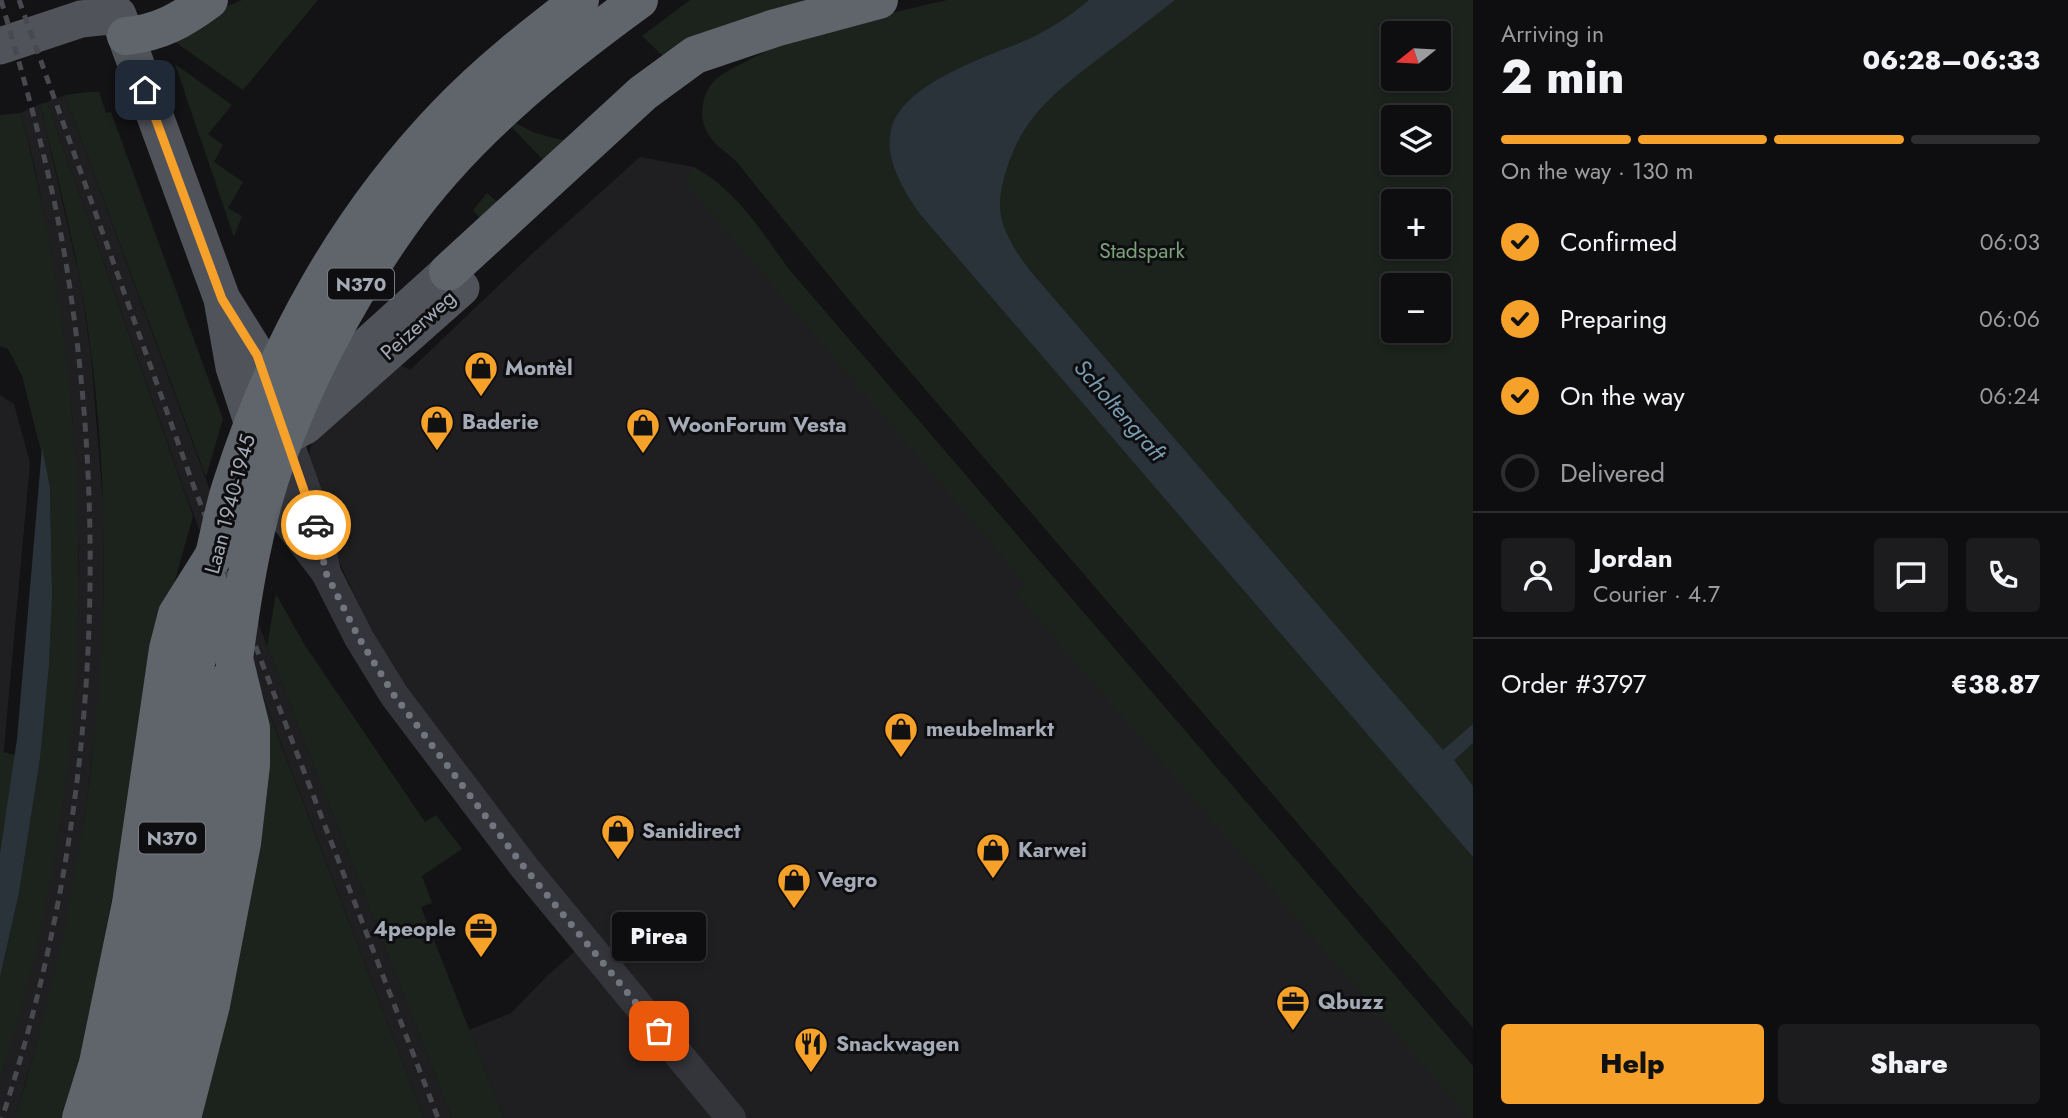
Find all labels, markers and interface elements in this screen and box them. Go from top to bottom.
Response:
text: Arriving in [1501,17,1604,51]
north arrow [1381,21,1451,91]
map controls [1381,21,1451,343]
text: 06:28–06:33 [1862,41,2040,79]
text: 2 min [1501,44,1625,110]
pin [115,60,175,120]
icon: home [126,71,164,109]
button: layers [1381,105,1451,175]
text: On the way · 130 m [1501,154,1693,188]
button: + [1381,189,1451,259]
icon: check [1501,223,1539,261]
text: Confirmed [1560,223,1677,261]
text: 06:03 [1980,225,2040,259]
park label: Stadspark [1099,236,1186,266]
road number: N370 [328,268,394,300]
button: − [1381,273,1451,343]
street label: Peizerweg [374,283,462,367]
icon: check [1501,300,1539,338]
text: Preparing [1560,300,1667,338]
text: 06:06 [1979,302,2040,336]
shop icon: Montèl [462,349,500,398]
water label: Scholtengraft [1066,352,1175,470]
place label: Montèl [505,353,573,383]
icon: check [1501,377,1539,415]
text: On the way [1560,377,1685,415]
text: 06:24 [1980,379,2040,413]
shop icon: Baderie [418,403,456,452]
shop icon: WoonForum Vesta [624,406,662,455]
place label: Baderie [462,407,539,437]
place label: WoonForum Vesta [668,410,847,440]
street label: Laan 1940-1945 [197,431,263,577]
text: Delivered [1560,454,1665,492]
courier [281,490,351,560]
icon: car [297,506,335,544]
button: person [1501,538,1575,612]
button: chat [1874,538,1948,612]
button: phone [1966,538,2040,612]
text: Jordan [1593,539,1673,577]
text: Courier · 4.7 [1593,577,1720,611]
text: Order #3797 [1501,665,1646,703]
text: €38.87 [1951,665,2040,703]
shop icon: meubelmarkt [882,710,920,759]
place label: meubelmarkt [926,714,1054,744]
shop icon: Sanidirect [599,812,637,861]
place label: Sanidirect [642,816,741,846]
road number: N370 [139,822,205,853]
shop icon: Karwei [974,831,1012,880]
place label: Karwei [1018,835,1087,865]
shop icon: Vegro [775,861,813,910]
place label: Vegro [817,865,877,895]
office icon: 4people [462,910,500,959]
callout: Pirea [612,912,706,961]
place label: 4people [373,914,456,944]
text: Pirea [630,919,688,953]
office icon: Qbuzz [1274,983,1312,1032]
place label: Qbuzz [1318,987,1384,1017]
pin [629,1001,689,1061]
icon: bag [640,1012,678,1050]
button: Help [1501,1024,1764,1104]
button: Share [1778,1024,2040,1104]
restaurant icon: Snackwagen [792,1025,830,1074]
place label: Snackwagen [836,1029,960,1059]

